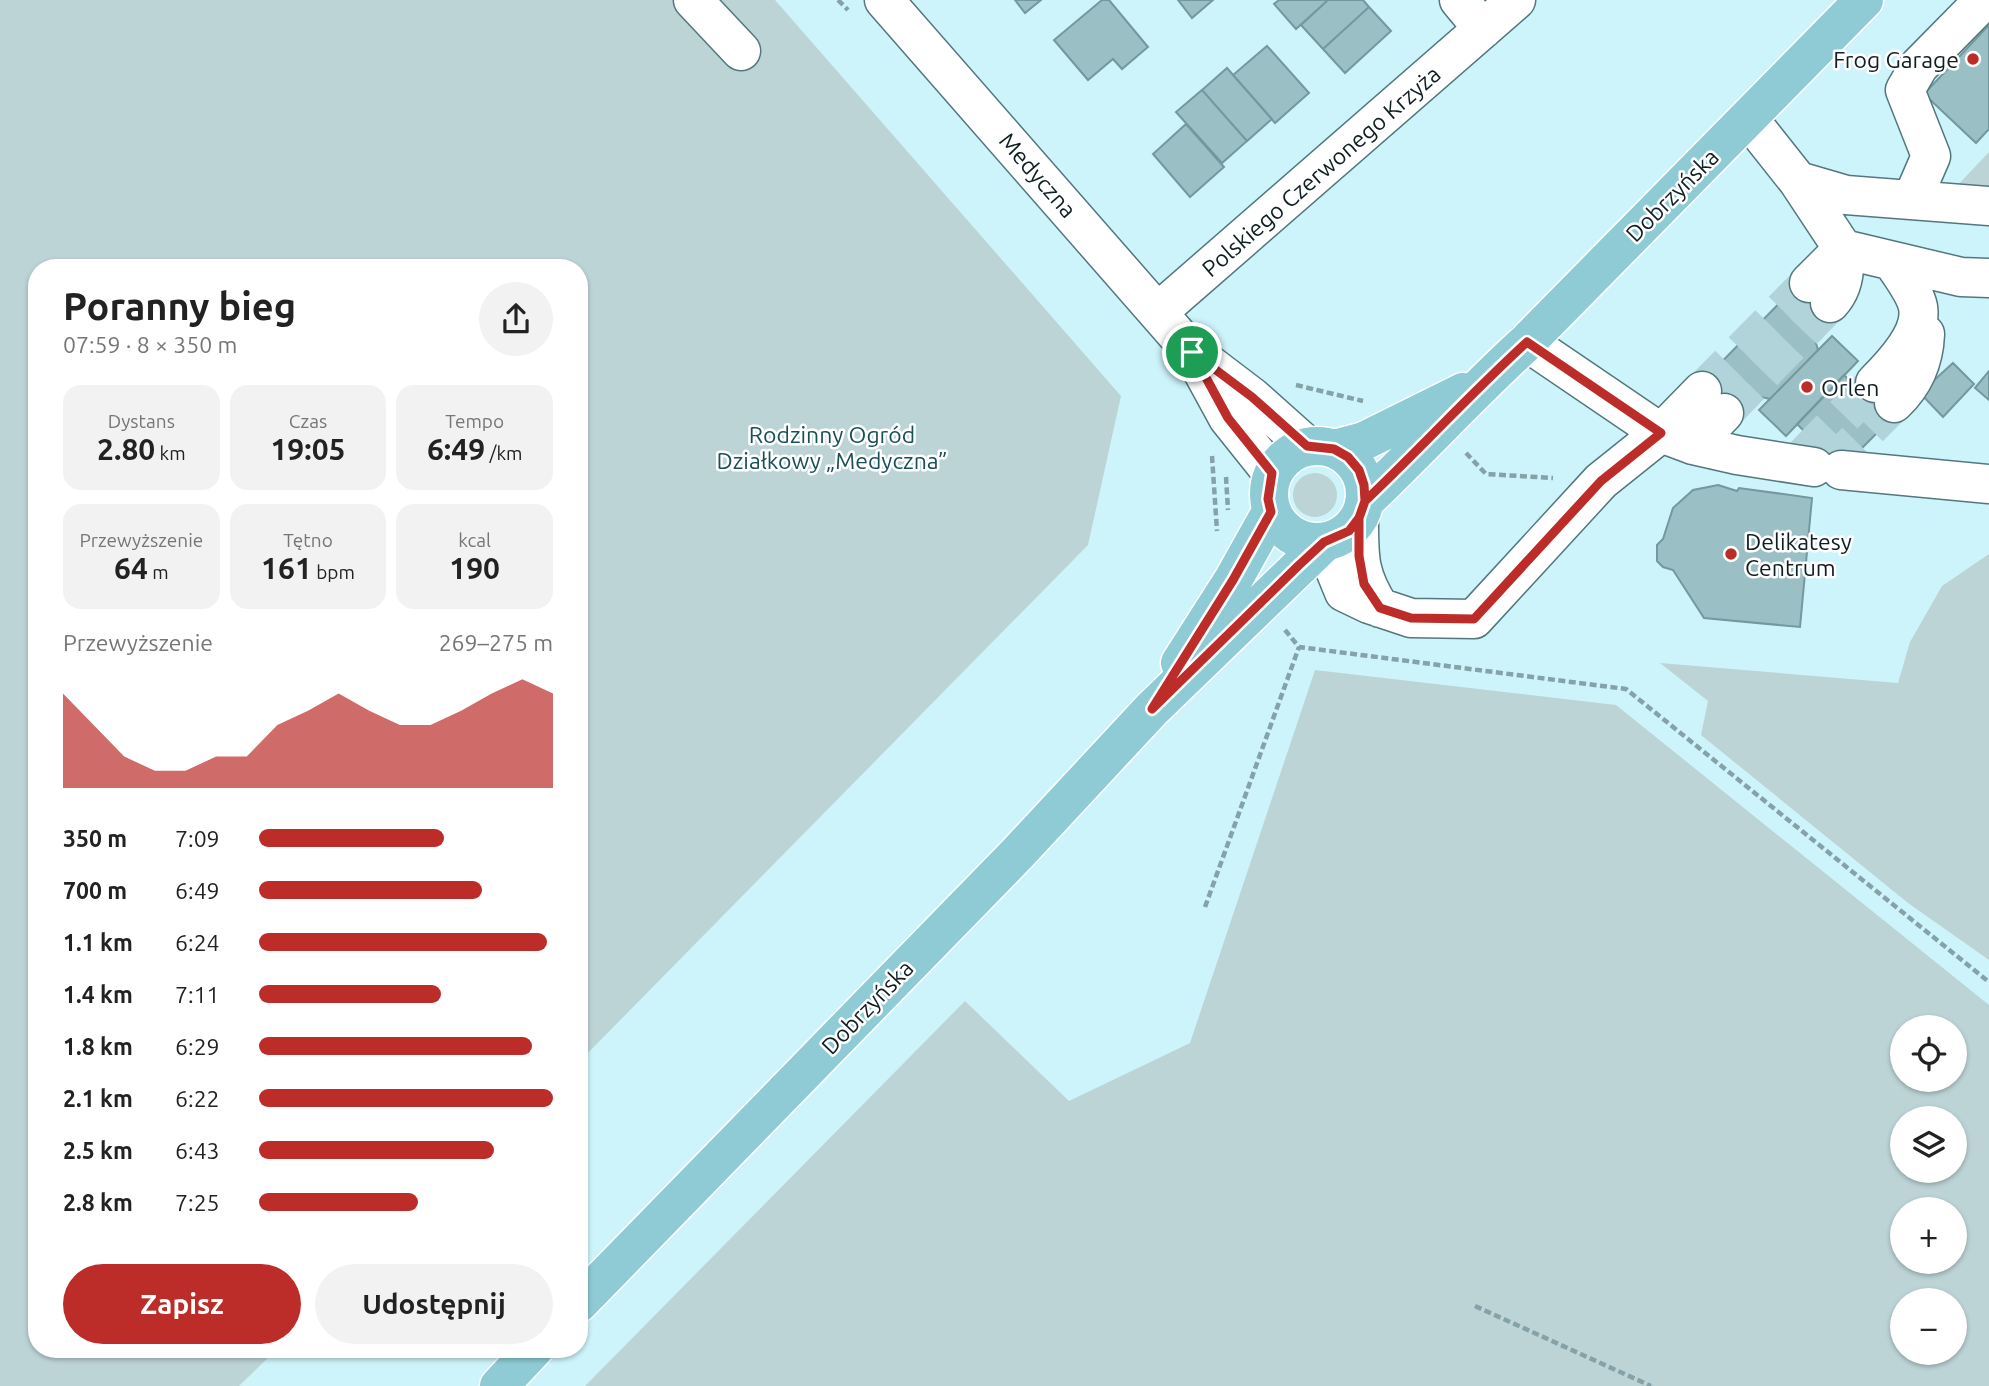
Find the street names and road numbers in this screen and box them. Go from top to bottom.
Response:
street label: Polskiego Czerwonego Krzyża [1197,61,1445,281]
street label: Medyczna [995,128,1081,222]
street label: Dobrzyńska [1621,144,1723,246]
street label: Dobrzyńska [816,955,918,1059]

